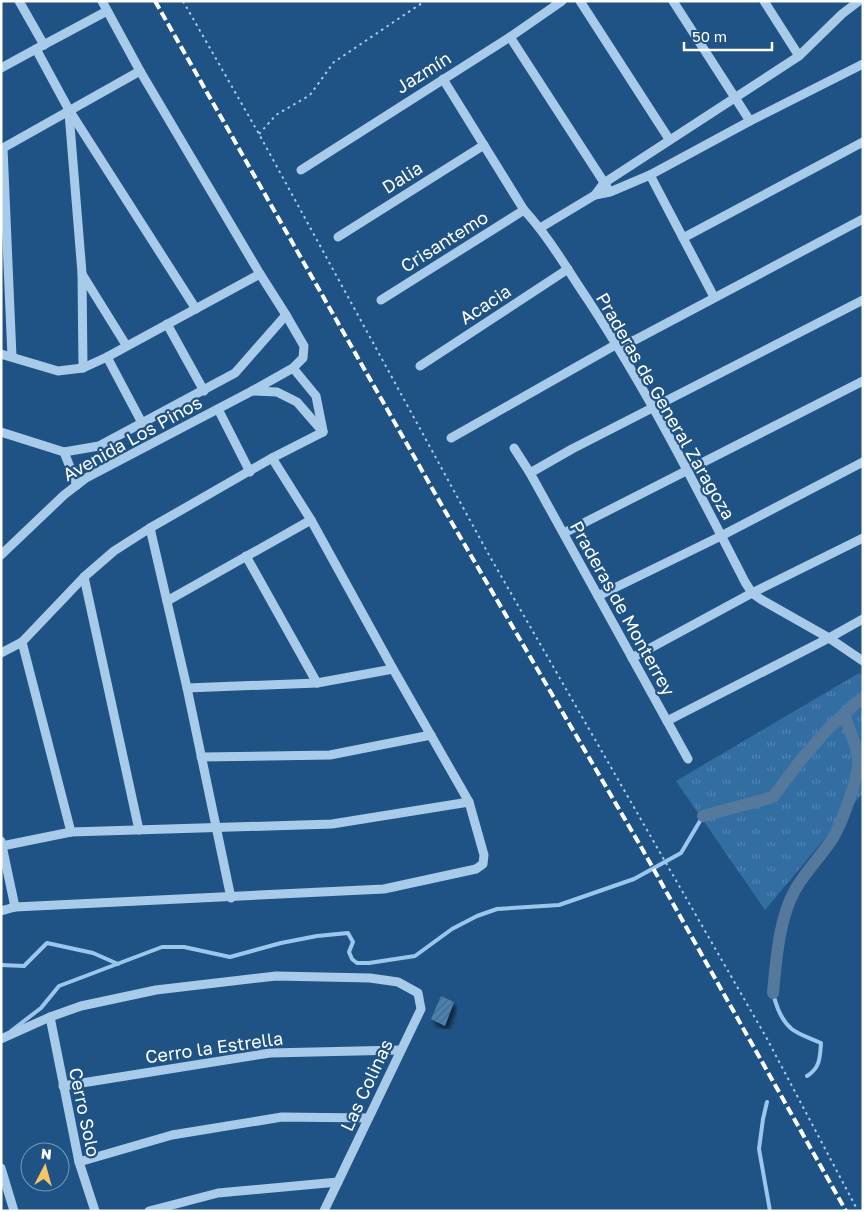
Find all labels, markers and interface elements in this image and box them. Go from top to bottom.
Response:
scale bar [684,20,772,52]
text: 50 m [692,27,727,45]
street label: Jazmín [391,46,455,98]
street label: Dalia [378,156,426,198]
street label: Crisantemo [396,205,492,277]
street label: Acacia [455,279,515,329]
street label: Praderas de General Zaragoza [592,289,740,523]
street label: Avenida Los Pinos [59,391,205,485]
street label: Praderas de Monterrey [566,517,680,699]
street label: Cerro la Estrella [144,1026,284,1068]
street label: Las Colinas [335,1035,397,1135]
street label: Cerro Solo [65,1065,105,1159]
north arrow [20,1142,70,1192]
text: N [40,1145,53,1163]

